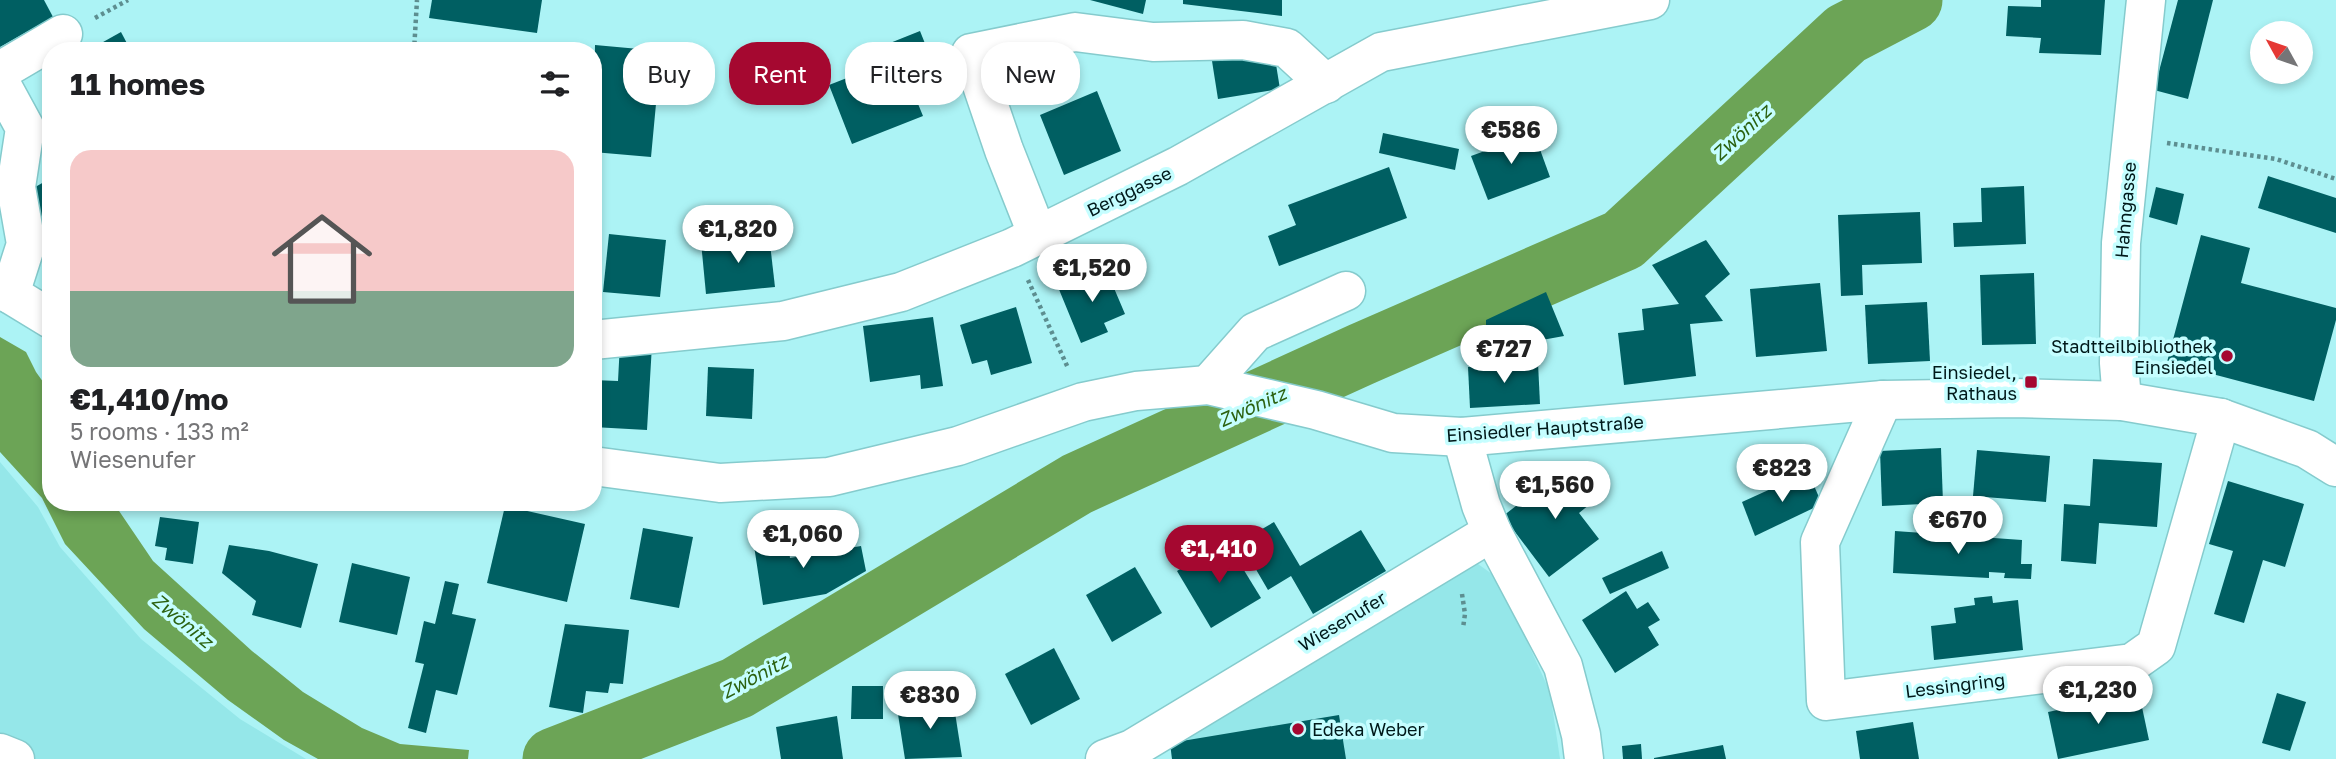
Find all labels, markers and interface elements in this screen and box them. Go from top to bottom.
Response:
north arrow [2250,21,2314,84]
map controls [2250,21,2313,84]
chip: Buy [623,42,715,105]
chip: Rent [729,42,831,105]
chip: Filters [845,42,967,105]
chip: New [981,42,1080,105]
icon: filters [536,65,574,103]
text: 11 homes [70,66,205,102]
water label: Zwönitz [1707,97,1777,165]
pin: €586 [1470,106,1552,166]
text: €586 [1481,115,1541,143]
street label: Berggasse [1083,161,1175,221]
street label: Hahngasse [2110,161,2140,259]
icon: home [259,196,385,322]
pin: €1,820 [681,205,795,265]
text: €1,820 [698,214,778,242]
pin: €1,520 [1035,244,1149,304]
text: €1,520 [1053,253,1131,281]
pin: €727 [1463,326,1545,385]
text: €727 [1476,334,1532,362]
place label: Stadtteilbibliothek Einsiedel [2051,335,2213,378]
marker: Stadtteilbibliothek Einsiedel [2219,348,2235,364]
place label: Einsiedel, Rathaus [1932,361,2017,404]
marker: Einsiedel, Rathaus [2023,374,2039,390]
water label: Zwönitz [1214,380,1292,431]
text: €1,410/mo [70,381,229,417]
street label: Einsiedler Hauptstraße [1446,410,1644,446]
text: 5 rooms · 133 m² [70,417,249,445]
pin: €823 [1741,444,1823,504]
text: Wiesenufer [70,445,196,473]
text: €823 [1753,453,1812,481]
pin: €1,560 [1498,462,1612,521]
text: €1,560 [1515,470,1595,498]
pin: €670 [1917,496,1999,556]
text: €670 [1929,505,1987,533]
pin: €1,060 [746,510,860,570]
text: €1,060 [763,519,843,547]
pin: €1,410 [1162,526,1276,585]
text: €1,410 [1181,534,1257,562]
street label: Wiesenufer [1294,586,1390,656]
water label: Zwönitz [148,588,220,653]
water label: Zwönitz [717,648,793,703]
pin: €1,230 [2041,666,2155,726]
street label: Lessingring [1904,668,2006,702]
pin: €830 [889,672,971,731]
text: €1,230 [2059,675,2137,703]
text: €830 [900,680,960,708]
place label: Edeka Weber [1312,718,1425,740]
marker: Edeka Weber [1290,721,1306,737]

